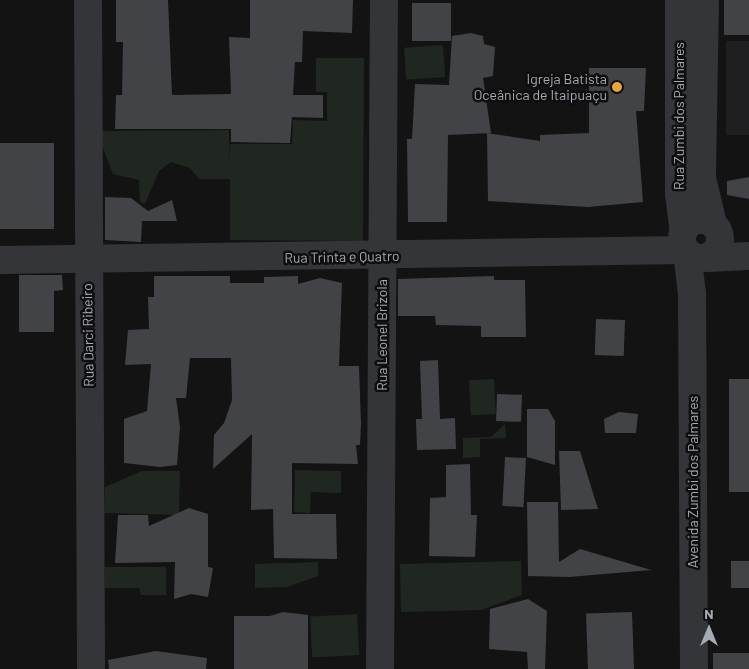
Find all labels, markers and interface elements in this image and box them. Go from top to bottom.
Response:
street label: Rua Zumbi dos Palmares [671,42,687,190]
place label: Igreja Batista Oceânica de Itaipuaçu [474,71,607,104]
marker: Igreja Batista Oceânica de Itaipuaçu [611,81,623,93]
street label: Rua Trinta e Quatro [284,248,400,266]
street label: Rua Leonel Brizola [374,279,390,391]
street label: Rua Darci Ribeiro [79,283,97,387]
street label: Avenida Zumbi dos Palmares [685,396,701,568]
north arrow [684,604,734,654]
text: N [704,605,714,622]

